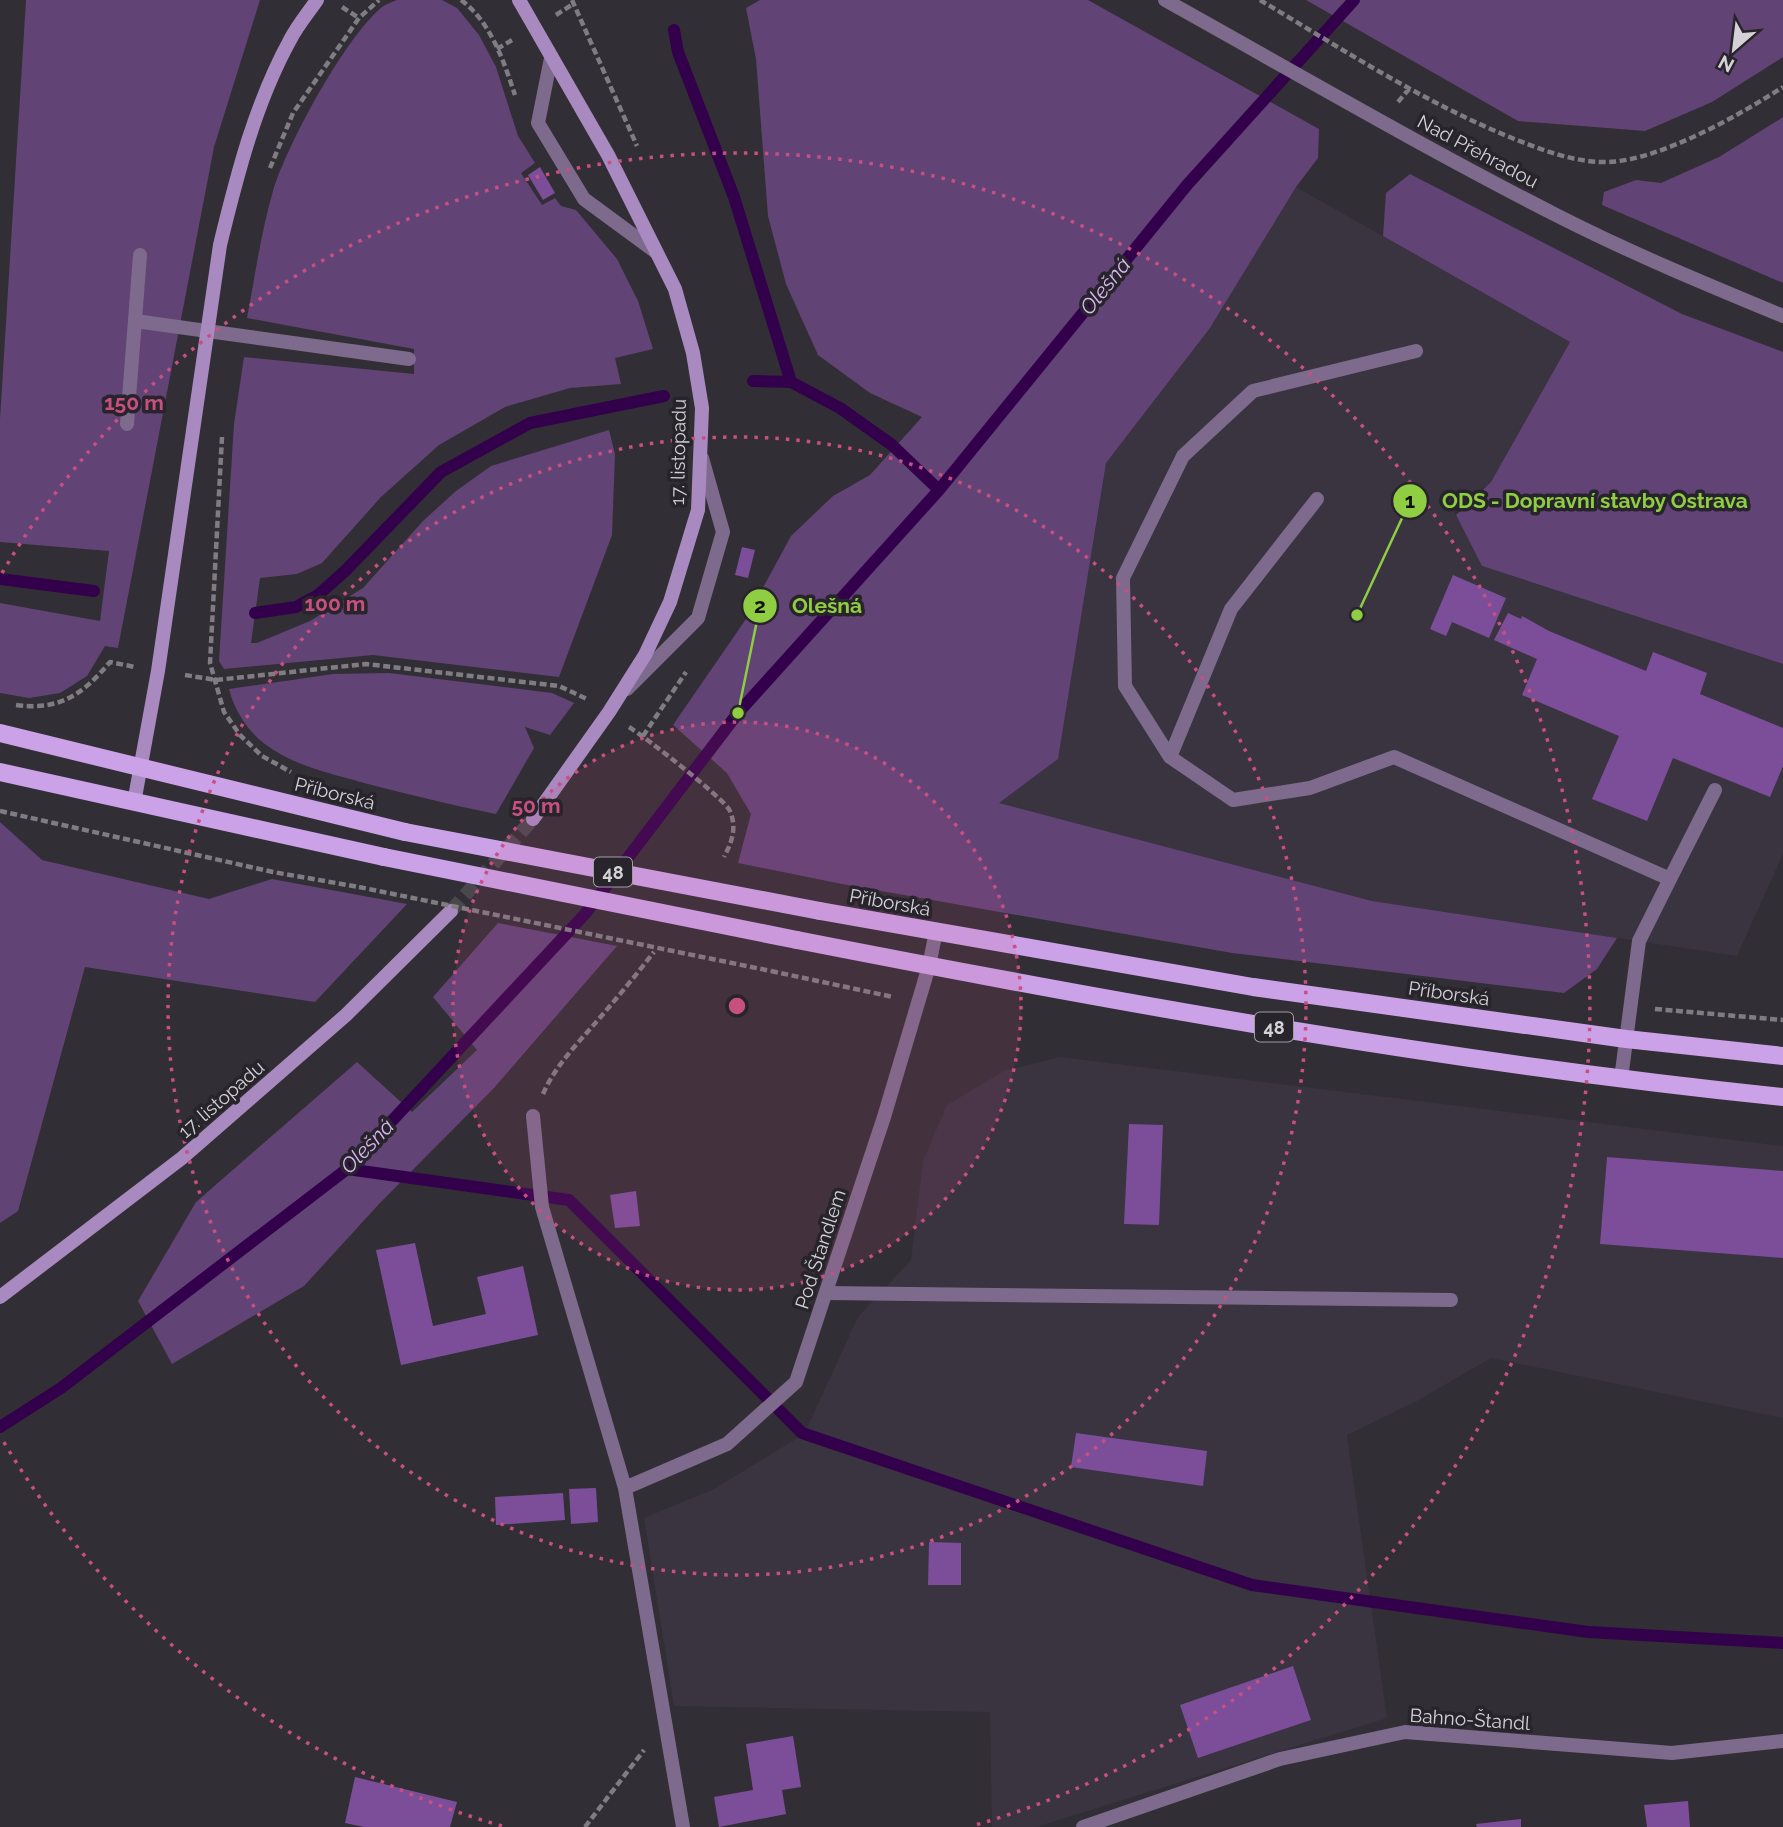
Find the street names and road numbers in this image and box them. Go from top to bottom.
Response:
street label: Nad Přehradou [1414,110,1542,192]
street label: 17. listopadu [666,399,690,505]
street label: Příborská [293,772,377,814]
road number: 48 [594,858,632,886]
street label: Příborská [848,884,932,920]
street label: Příborská [1407,976,1491,1010]
road number: 48 [1255,1012,1293,1042]
street label: 17. listopadu [174,1056,268,1142]
street label: Pod Štandlem [790,1186,850,1312]
street label: Bahno-Štandl [1409,1704,1532,1734]

